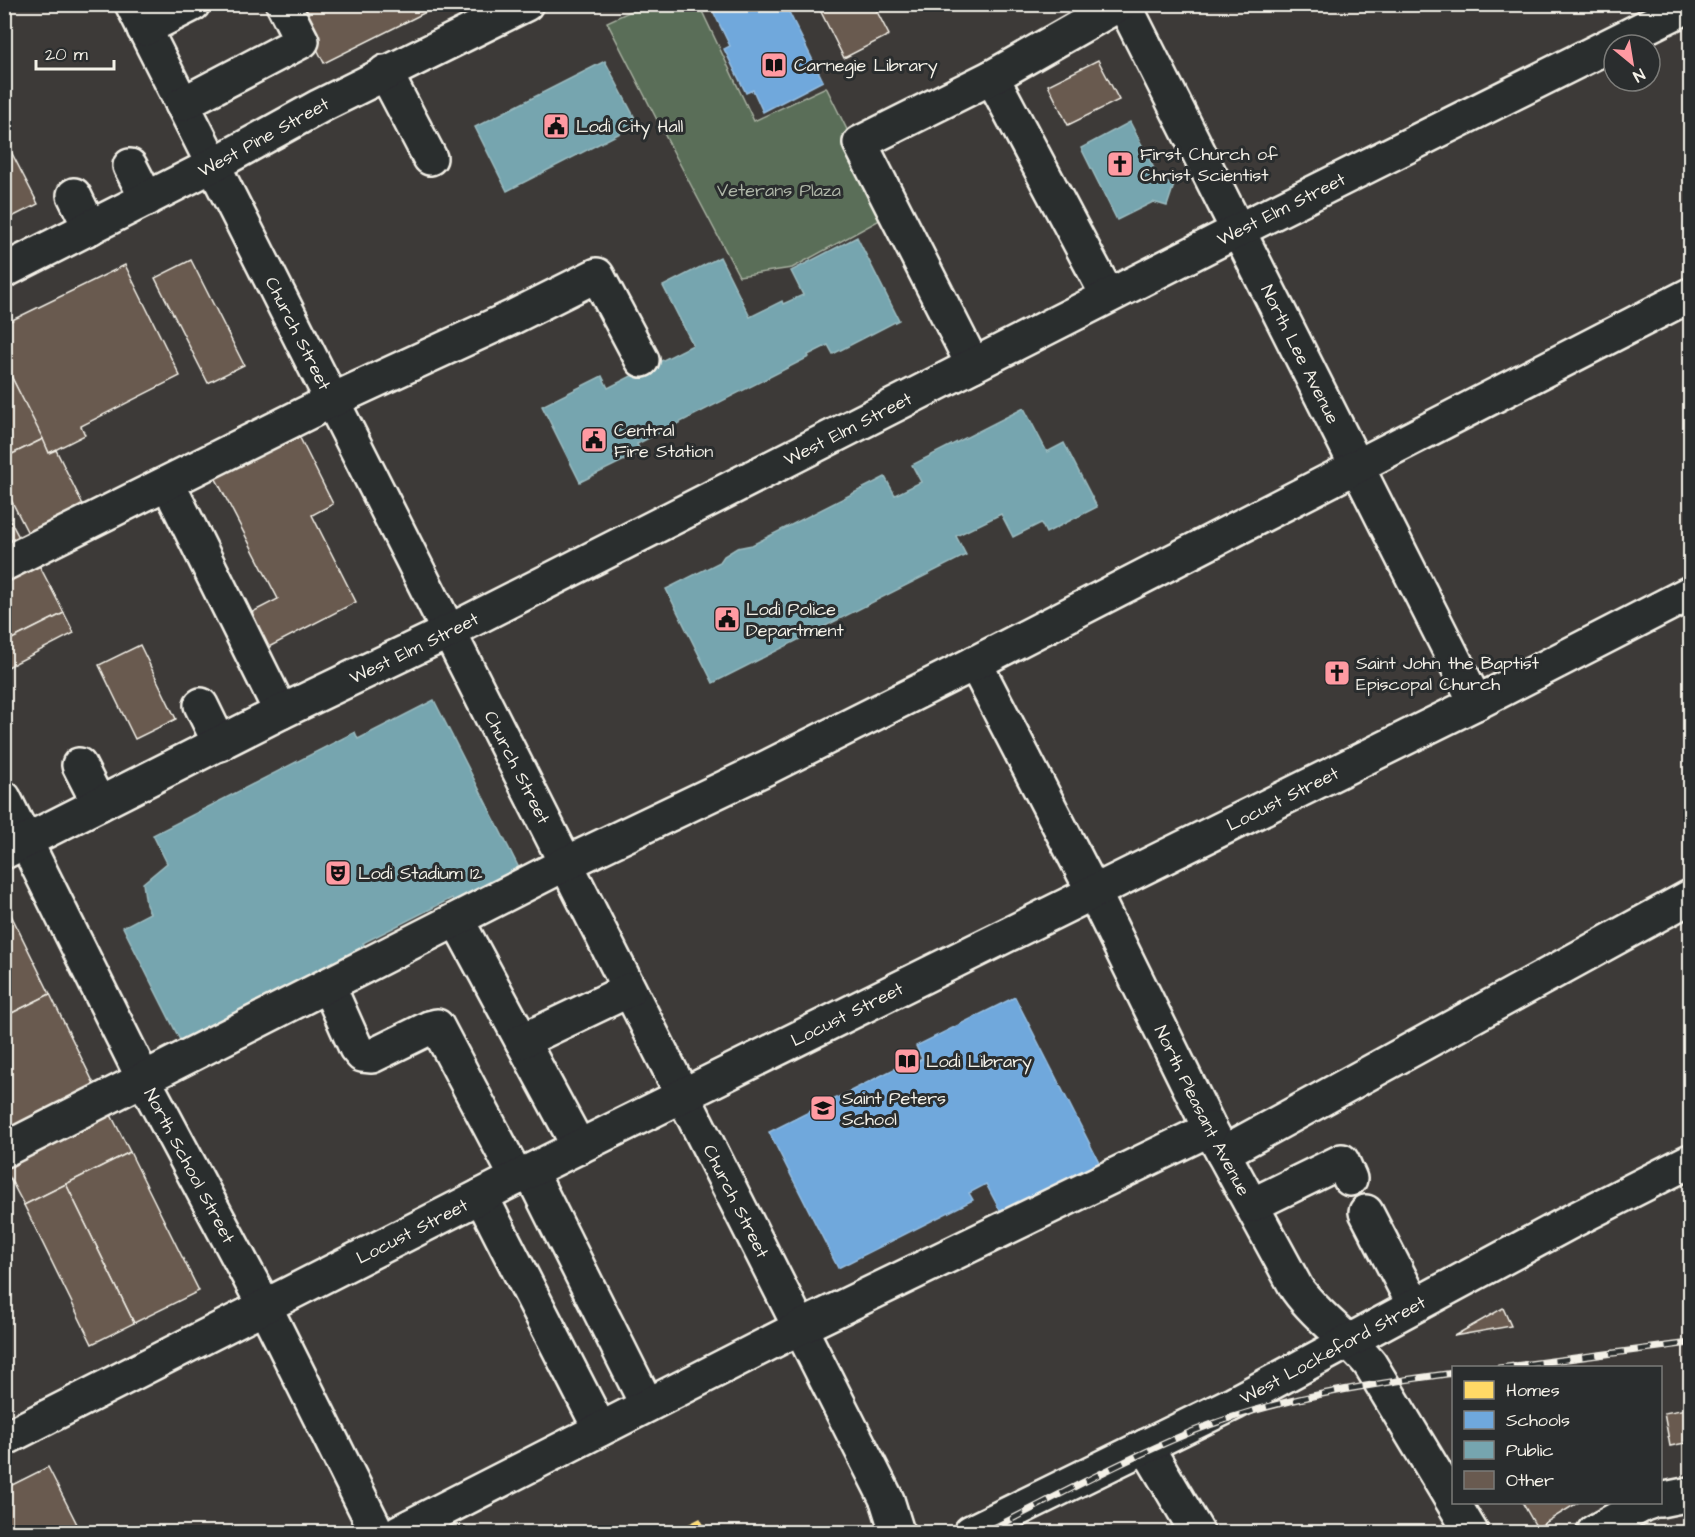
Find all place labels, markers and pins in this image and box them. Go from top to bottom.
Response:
library icon: Carnegie Library [759,50,789,80]
place label: Carnegie Library [794,53,938,79]
public building icon: Lodi City Hall [541,111,571,141]
place label: Lodi City Hall [576,114,683,140]
place label: First Church of Christ Scientist [1140,142,1278,188]
church icon: First Church of Christ Scientist [1105,149,1135,179]
place label: Central Fire Station [614,418,713,464]
public building icon: Central Fire Station [579,425,609,455]
place label: Lodi Police Department [746,597,845,643]
public building icon: Lodi Police Department [712,604,742,634]
place label: Saint John the Baptist Episcopal Church [1356,651,1540,697]
church icon: Saint John the Baptist Episcopal Church [1322,658,1352,688]
theatre icon: Lodi Stadium 12 [323,858,353,888]
place label: Lodi Stadium 12 [358,861,483,886]
library icon: Lodi Library [892,1046,922,1076]
place label: Lodi Library [926,1049,1032,1075]
place label: Saint Peters School [842,1086,946,1132]
school or university icon: Saint Peters School [808,1093,838,1123]

